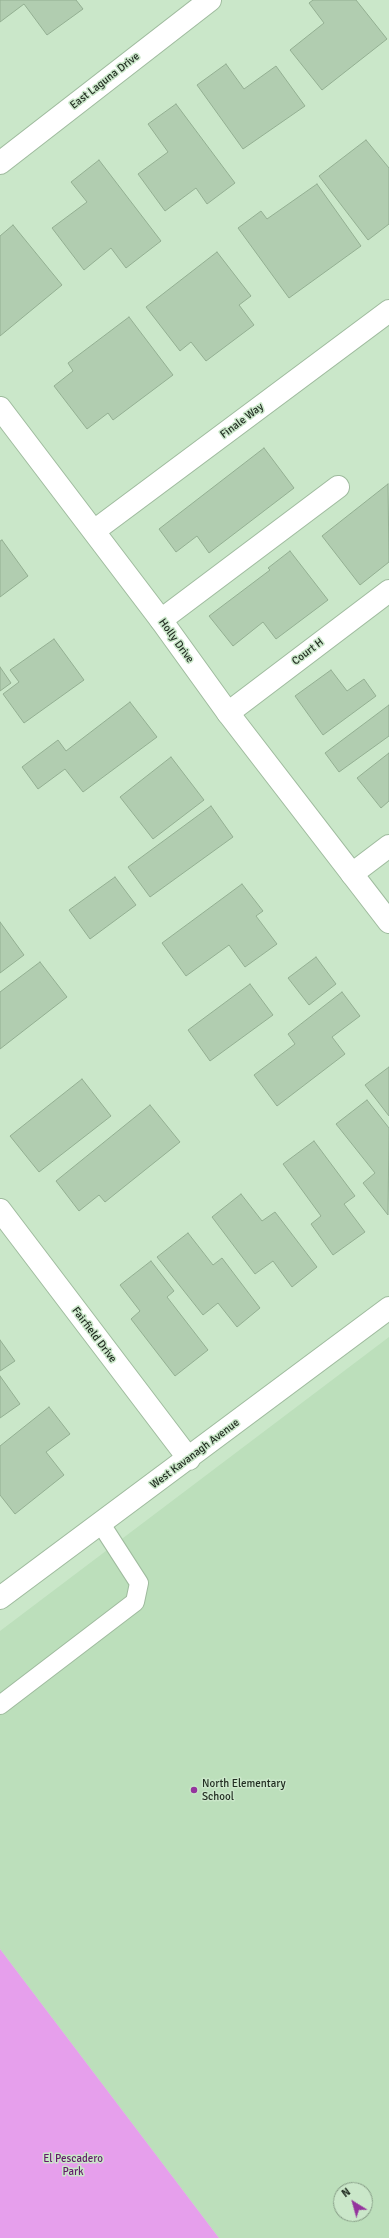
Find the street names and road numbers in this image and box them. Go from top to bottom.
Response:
street label: East Laguna Drive [68,50,142,112]
street label: Finale Way [218,400,266,442]
street label: Holly Drive [156,616,196,666]
street label: Court H [290,636,326,668]
street label: Fairfield Drive [69,1305,119,1365]
street label: West Kavanagh Avenue [148,1416,242,1492]

